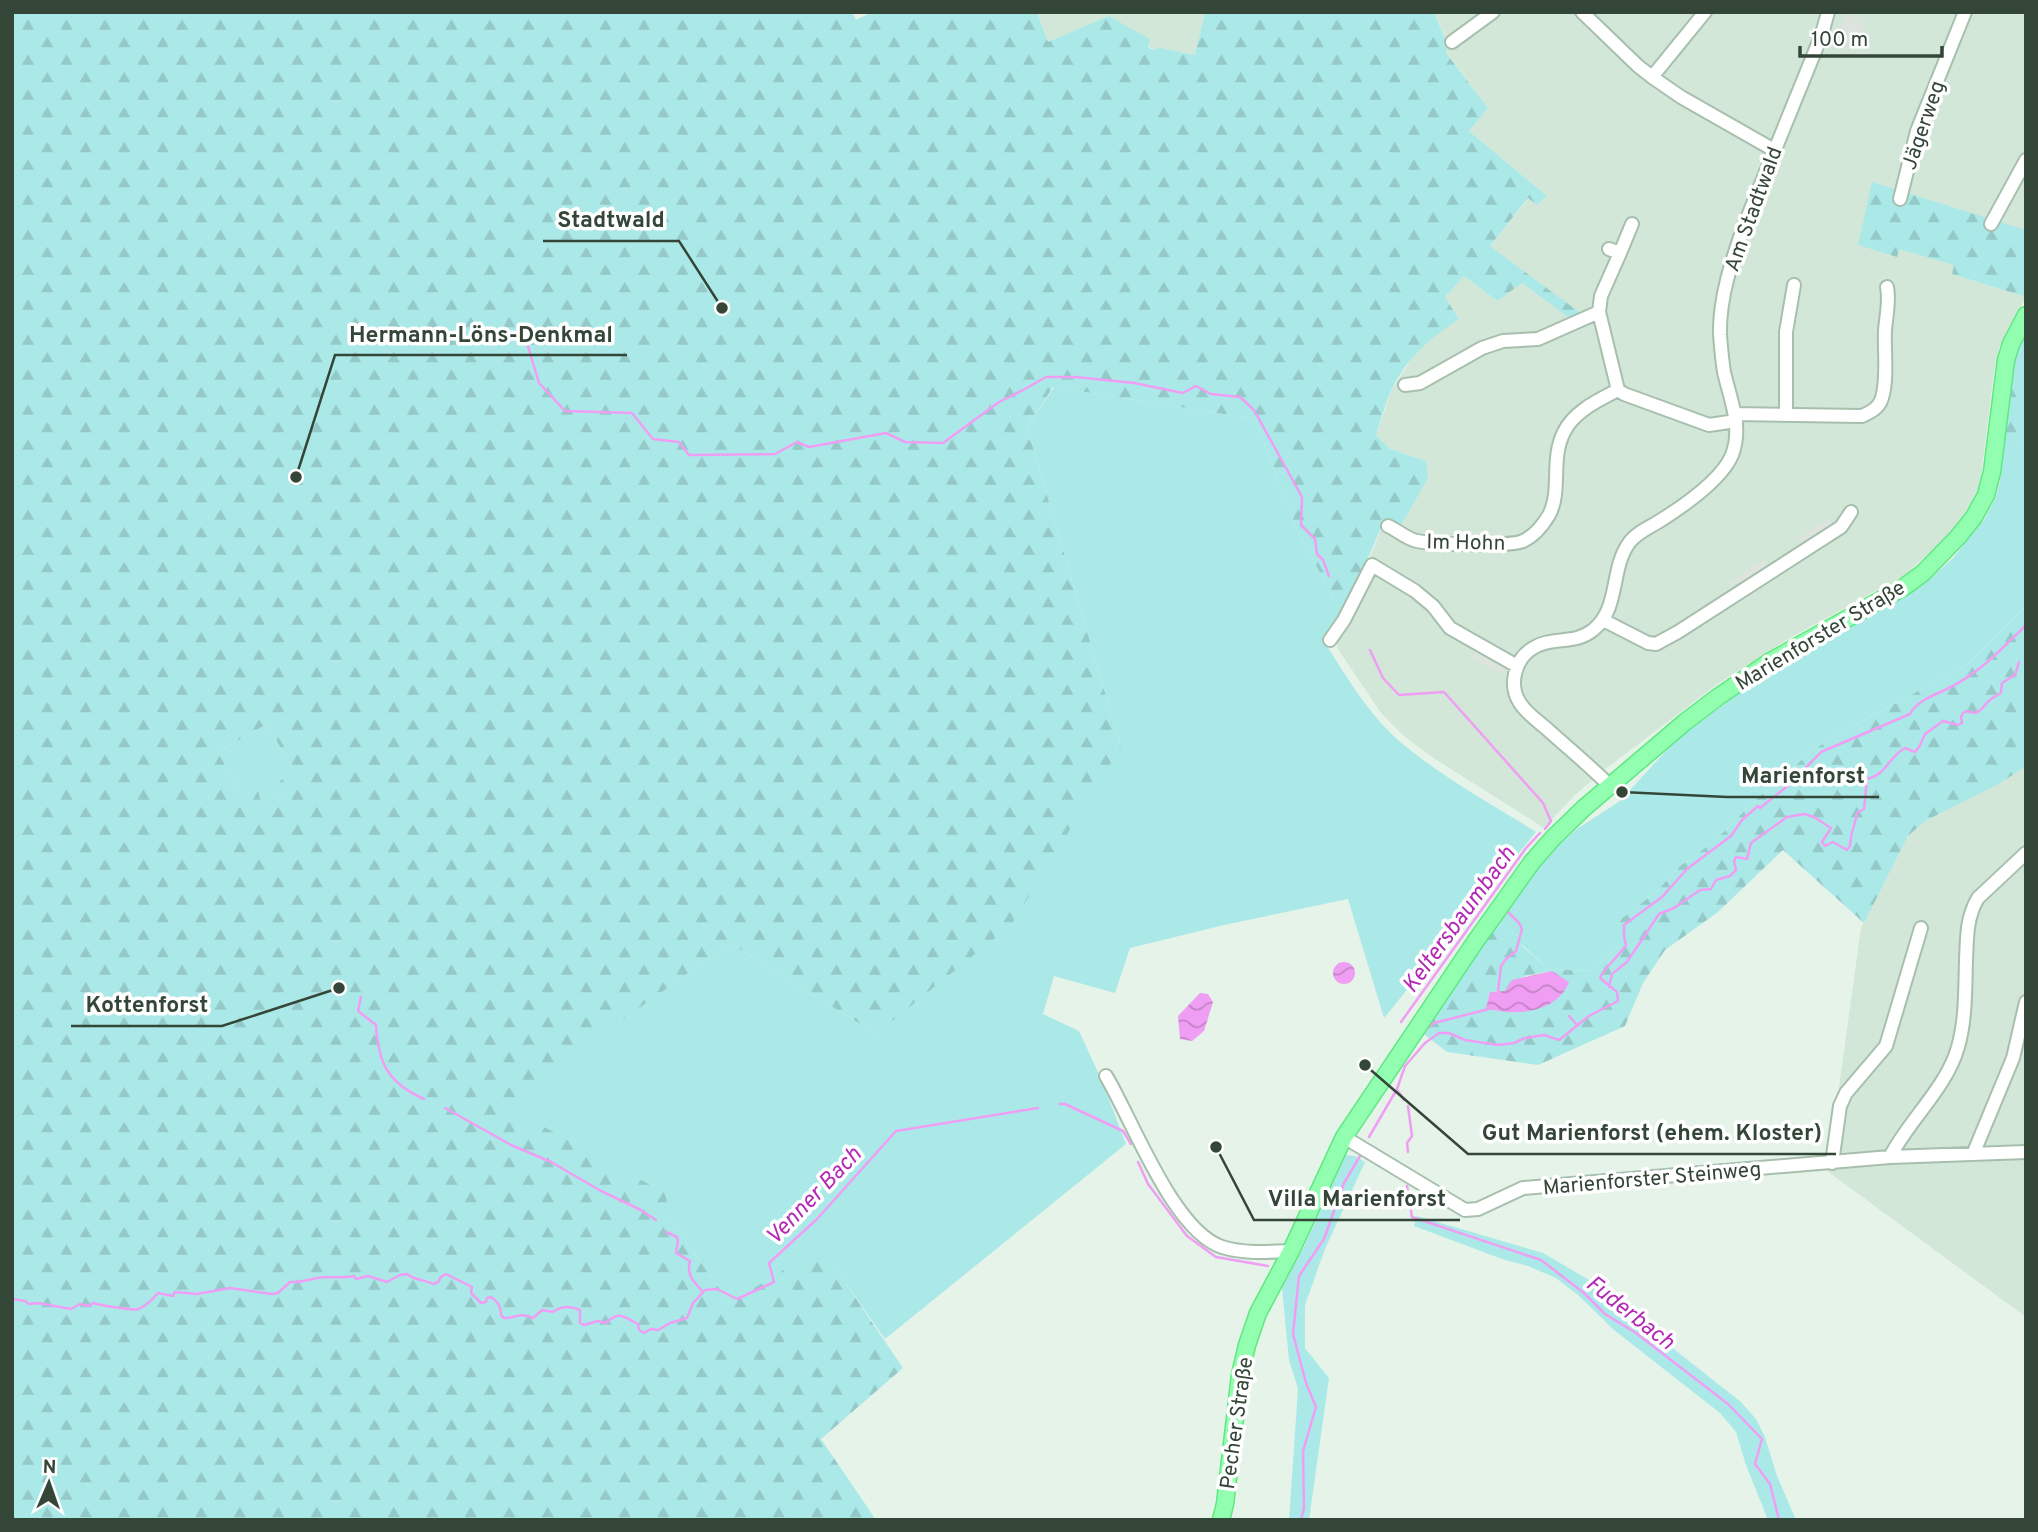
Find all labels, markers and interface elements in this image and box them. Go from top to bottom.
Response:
scale bar [1800,14,1942,58]
text: 100 m [1811,27,1868,54]
street label: Jägerweg [1897,77,1952,174]
street label: Am Stadtwald [1719,143,1789,276]
callout: Stadtwald [543,197,679,241]
text: Stadtwald [557,207,665,236]
callout: Hermann-Löns-Denkmal [335,311,627,355]
text: Hermann-Löns-Denkmal [349,322,613,351]
street label: Im Hohn [1426,529,1506,558]
street label: Marienforster Straße [1731,575,1911,698]
callout: Marienforst [1727,753,1879,797]
text: Marienforst [1741,763,1865,792]
water label: Keltersbaumbach [1397,841,1523,1000]
callout: Kottenforst [71,982,222,1026]
text: Kottenforst [86,992,208,1021]
callout: Gut Marienforst (ehem. Kloster) [1468,1110,1836,1154]
text: Gut Marienforst (ehem. Kloster) [1482,1120,1822,1149]
water label: Venner Bach [761,1141,869,1252]
street label: Marienforster Steinweg [1542,1157,1762,1202]
callout: Villa Marienforst [1254,1176,1460,1220]
text: Villa Marienforst [1268,1186,1446,1215]
water label: Fuderbach [1579,1270,1680,1358]
street label: Pecher Straße [1215,1355,1260,1491]
north arrow [14,1448,84,1518]
text: N [42,1456,57,1480]

